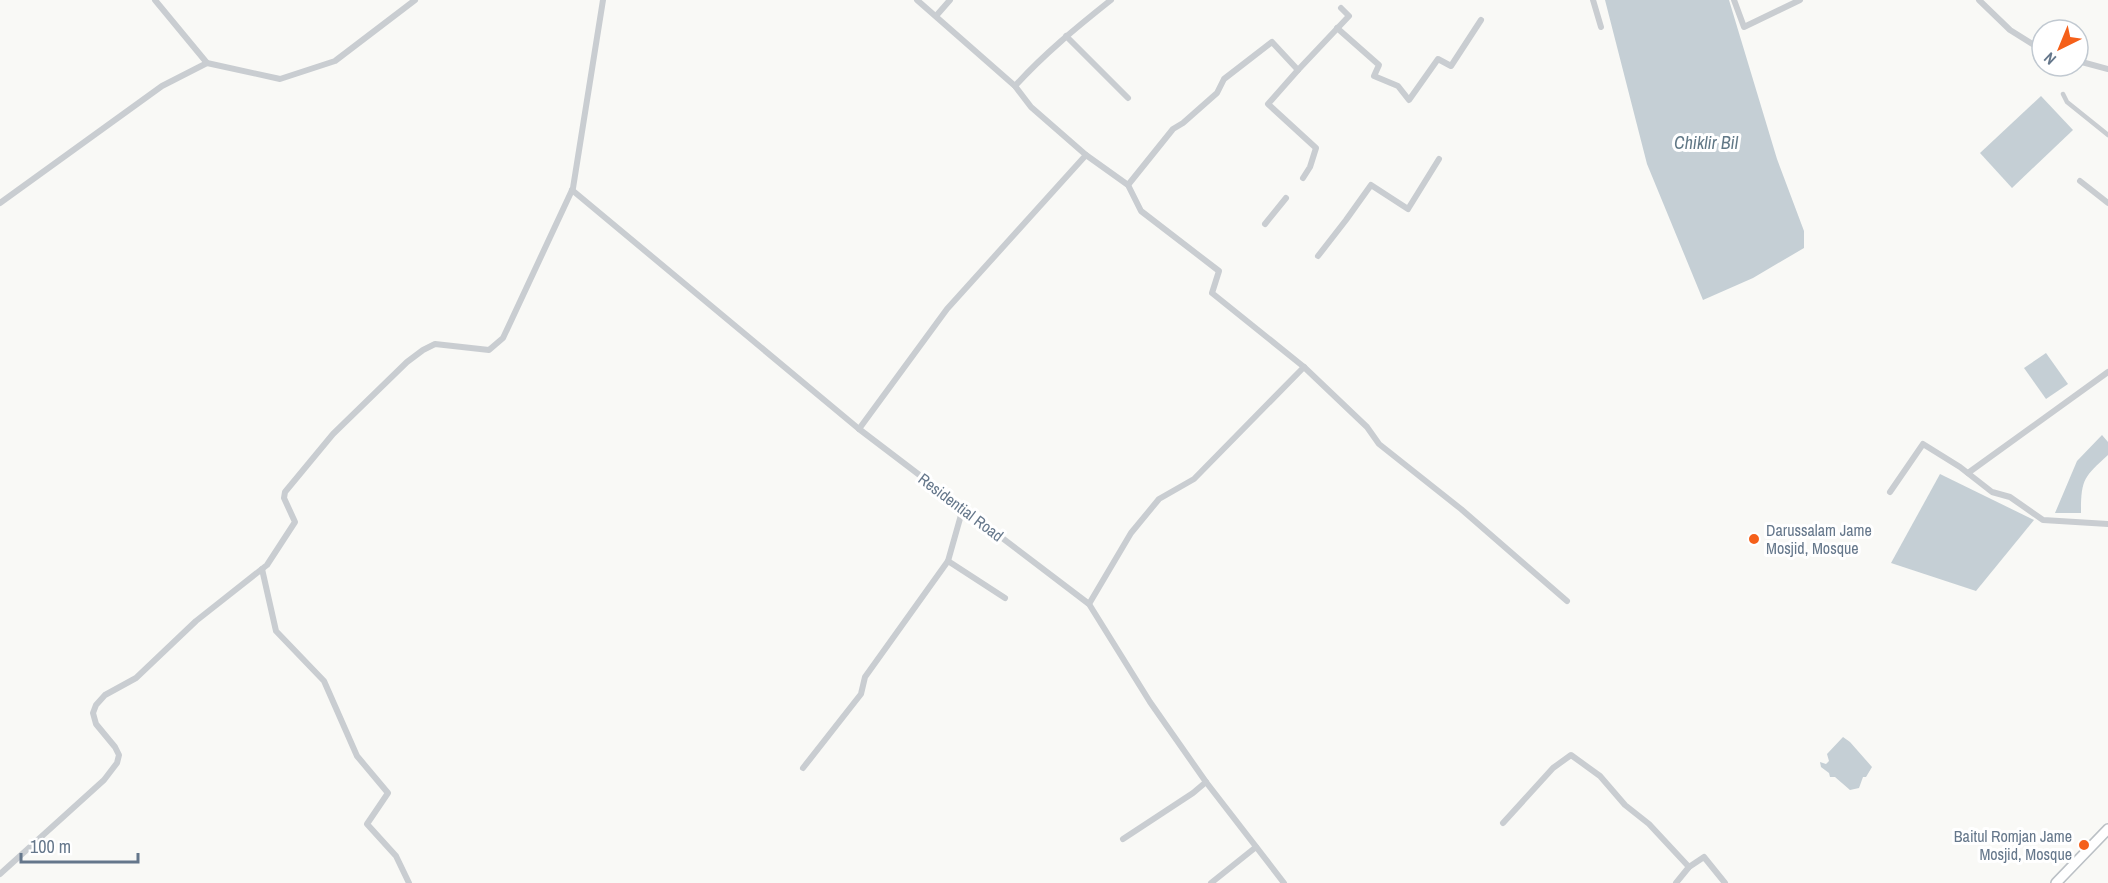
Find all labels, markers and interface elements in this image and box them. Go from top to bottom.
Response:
north arrow [2030,18,2090,78]
text: N [2039,48,2061,70]
water label: Chiklir Bil [1674,130,1739,155]
street label: Residential Road [914,468,1008,546]
place label: Darussalam Jame Mosjid, Mosque [1766,519,1872,559]
marker: Darussalam Jame Mosjid, Mosque [1747,532,1761,546]
place label: Baitul Romjan Jame Mosjid, Mosque [1954,825,2072,865]
scale bar [21,826,138,864]
text: 100 m [30,834,71,859]
marker: Baitul Romjan Jame Mosjid, Mosque [2077,838,2091,852]

